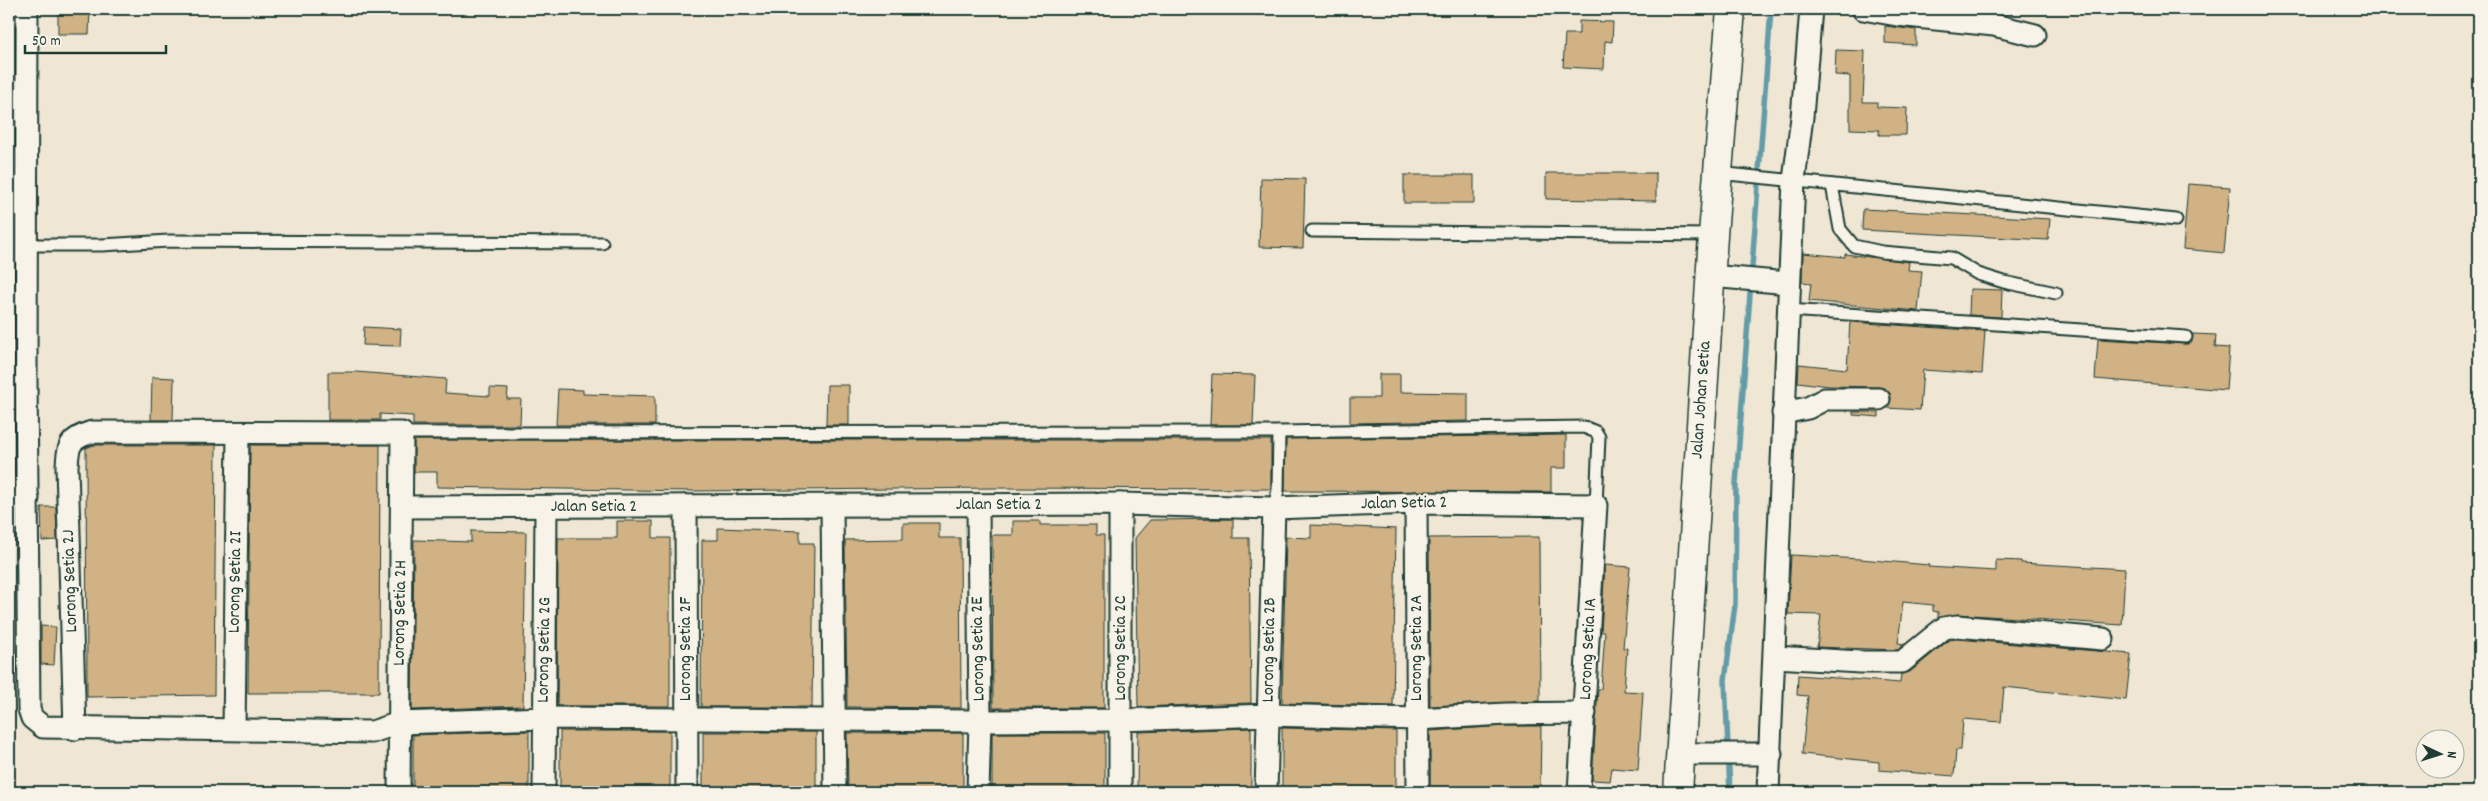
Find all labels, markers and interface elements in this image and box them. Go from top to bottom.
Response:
scale bar [25,22,166,54]
text: 50 m [32,31,61,53]
street label: Jalan Johan Setia [1685,340,1719,460]
street label: Jalan Setia 2 [1361,491,1447,517]
street label: Jalan Setia 2 [956,493,1042,518]
street label: Jalan Setia 2 [551,495,637,520]
street label: Lorong Setia 2J [57,529,85,633]
street label: Lorong Setia 2I [223,530,249,633]
street label: Lorong Setia 2H [388,560,414,666]
street label: Lorong Setia 2C [1109,595,1134,701]
street label: Lorong Setia 2A [1405,595,1430,701]
street label: Lorong Setia 2E [966,596,992,702]
street label: Lorong Setia 2G [532,597,558,703]
street label: Lorong Setia 2F [674,597,699,701]
street label: Lorong Setia 2B [1257,597,1283,703]
street label: Lorong Setia 1A [1574,597,1604,701]
north arrow [2416,728,2466,778]
text: N [2441,751,2461,759]

